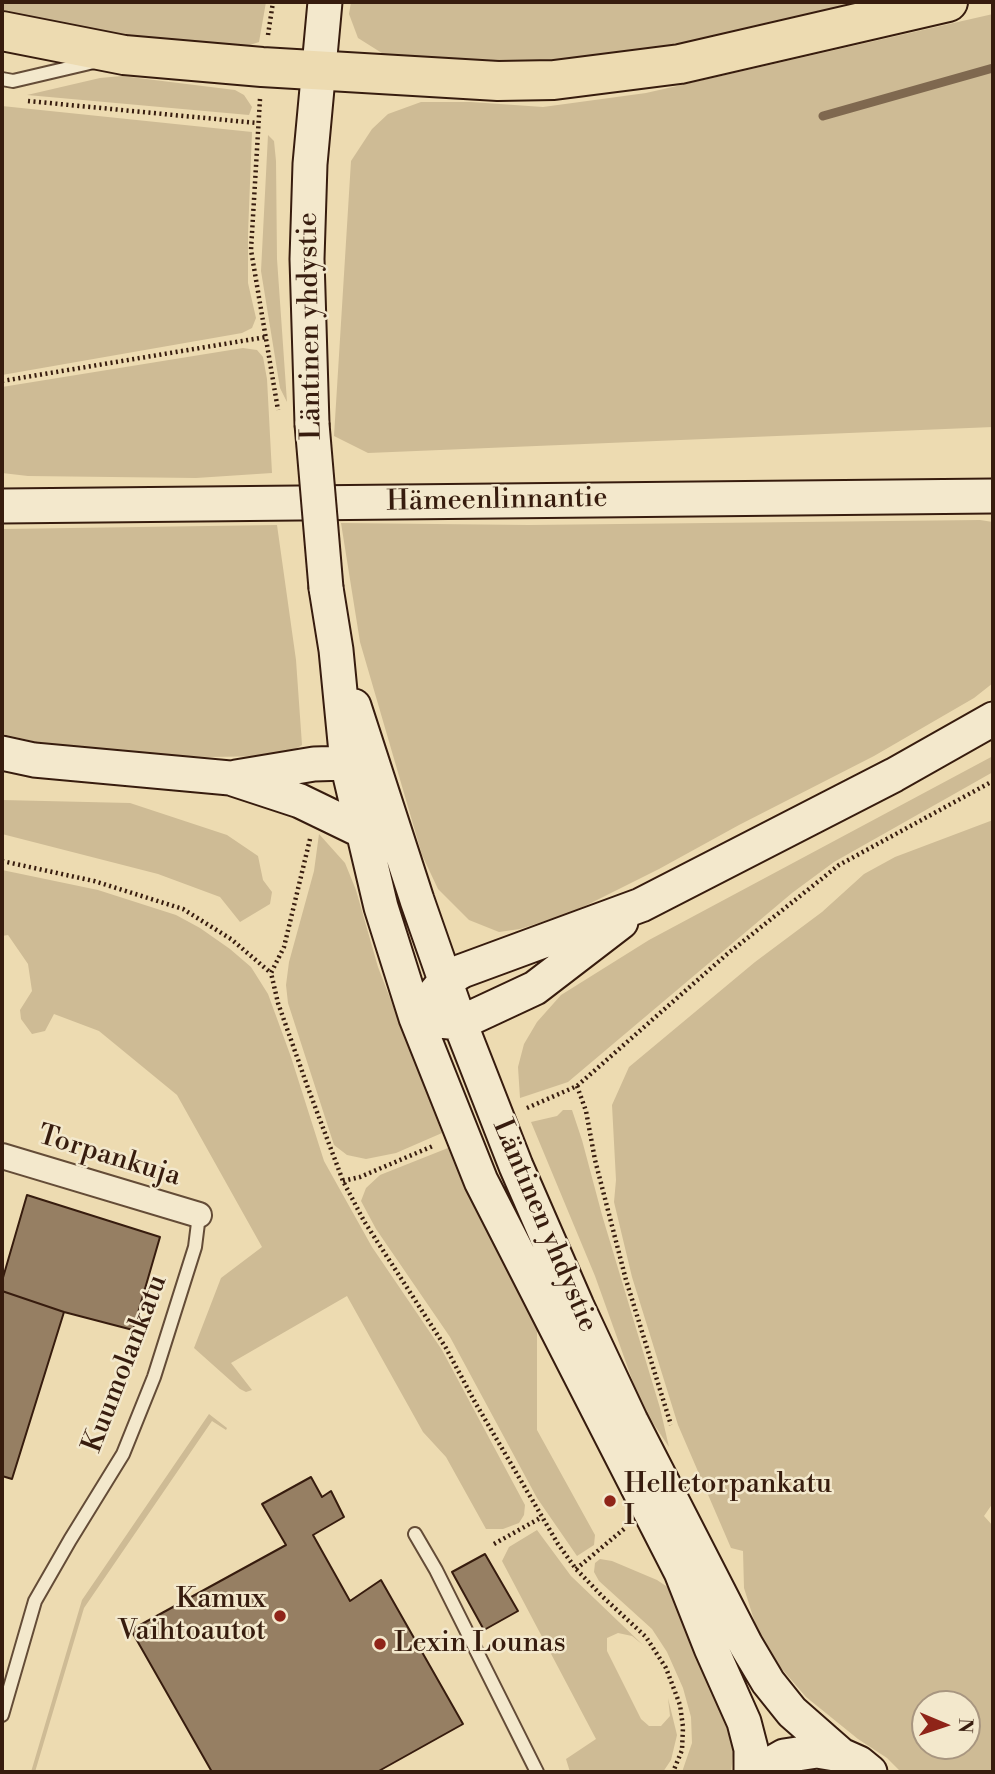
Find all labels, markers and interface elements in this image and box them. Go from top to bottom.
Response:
street label: Läntinen yhdystie [292,212,330,440]
street label: Hämeenlinnantie [386,482,608,520]
street label: Läntinen yhdystie [484,1115,604,1337]
street label: Torpankuja [33,1119,185,1195]
street label: Kuumolankatu [77,1270,175,1458]
place label: Helletorpankatu I [624,1468,832,1534]
marker: Helletorpankatu I [602,1493,618,1509]
place label: Kamux Vaihtoautot [118,1583,266,1649]
marker: Kamux Vaihtoautot [272,1608,288,1624]
place label: Lexin Lounas [394,1627,566,1661]
marker: Lexin Lounas [372,1636,388,1652]
north arrow [911,1690,981,1760]
text: N [953,1718,977,1734]

